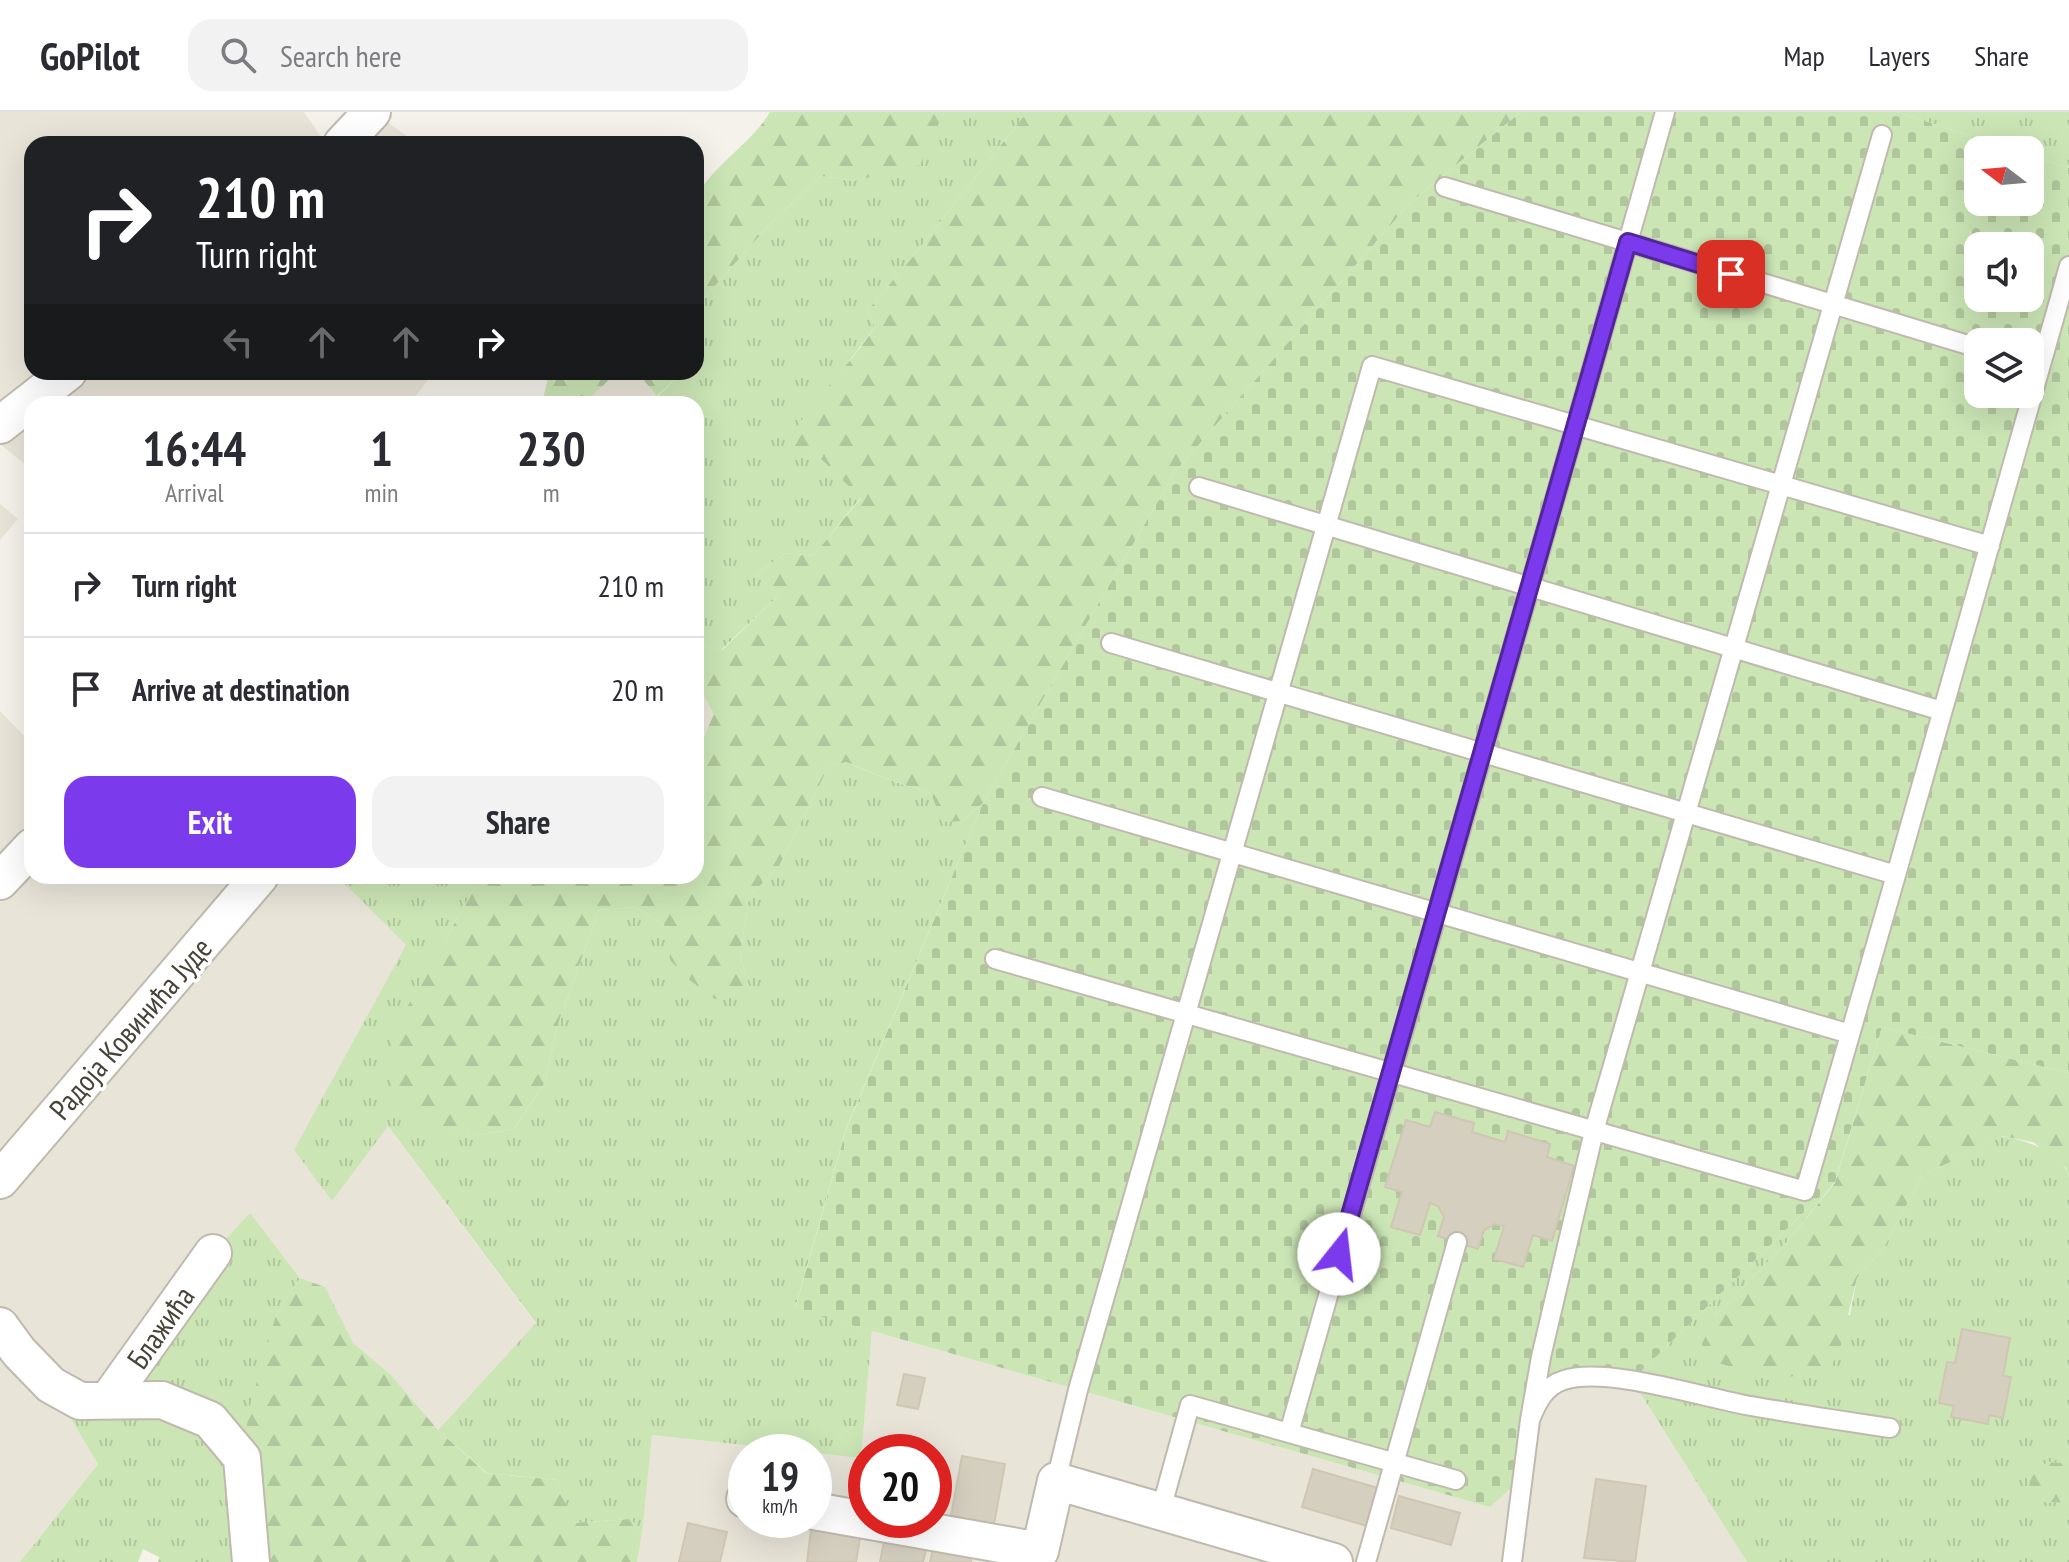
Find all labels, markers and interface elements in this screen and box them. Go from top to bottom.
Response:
search box [188,19,748,91]
text: GoPilot [40,31,140,80]
icon: search [216,33,260,77]
text: Search here [280,36,402,75]
text: Map [1783,37,1825,74]
text: Layers [1869,37,1930,74]
text: Share [1974,37,2029,74]
north arrow [1964,136,2044,216]
map controls [1964,136,2044,408]
text: 210 m [196,161,325,233]
icon: right [64,168,168,272]
text: Turn right [196,231,317,278]
button: sound [1964,232,2044,312]
pin [1697,240,1765,308]
icon: arrive [1709,252,1753,296]
icon: left [216,320,260,364]
icon: ahead [300,320,344,364]
icon: ahead [384,320,428,364]
icon: right [468,320,512,364]
button: layers [1964,328,2044,408]
text: 16:44 [142,417,246,479]
text: 1 [370,417,393,479]
text: 230 [517,417,586,479]
text: Arrival [165,476,224,509]
text: min [364,476,398,509]
text: m [543,476,560,509]
icon: right [64,563,108,607]
text: Turn right [132,566,236,605]
text: 210 m [598,566,664,605]
icon: arrive [64,667,108,711]
text: Arrive at destination [132,670,350,709]
text: 20 m [611,670,664,709]
button: Exit [64,776,356,868]
button: Share [372,776,664,868]
street label: Радоја Ковинића Јуде [40,929,220,1127]
position arrow [1297,1212,1381,1296]
street label: Блажића [118,1278,202,1376]
speed limit sign: 20 [848,1434,952,1538]
text: 19 [761,1450,799,1502]
text: km/h [762,1493,798,1519]

